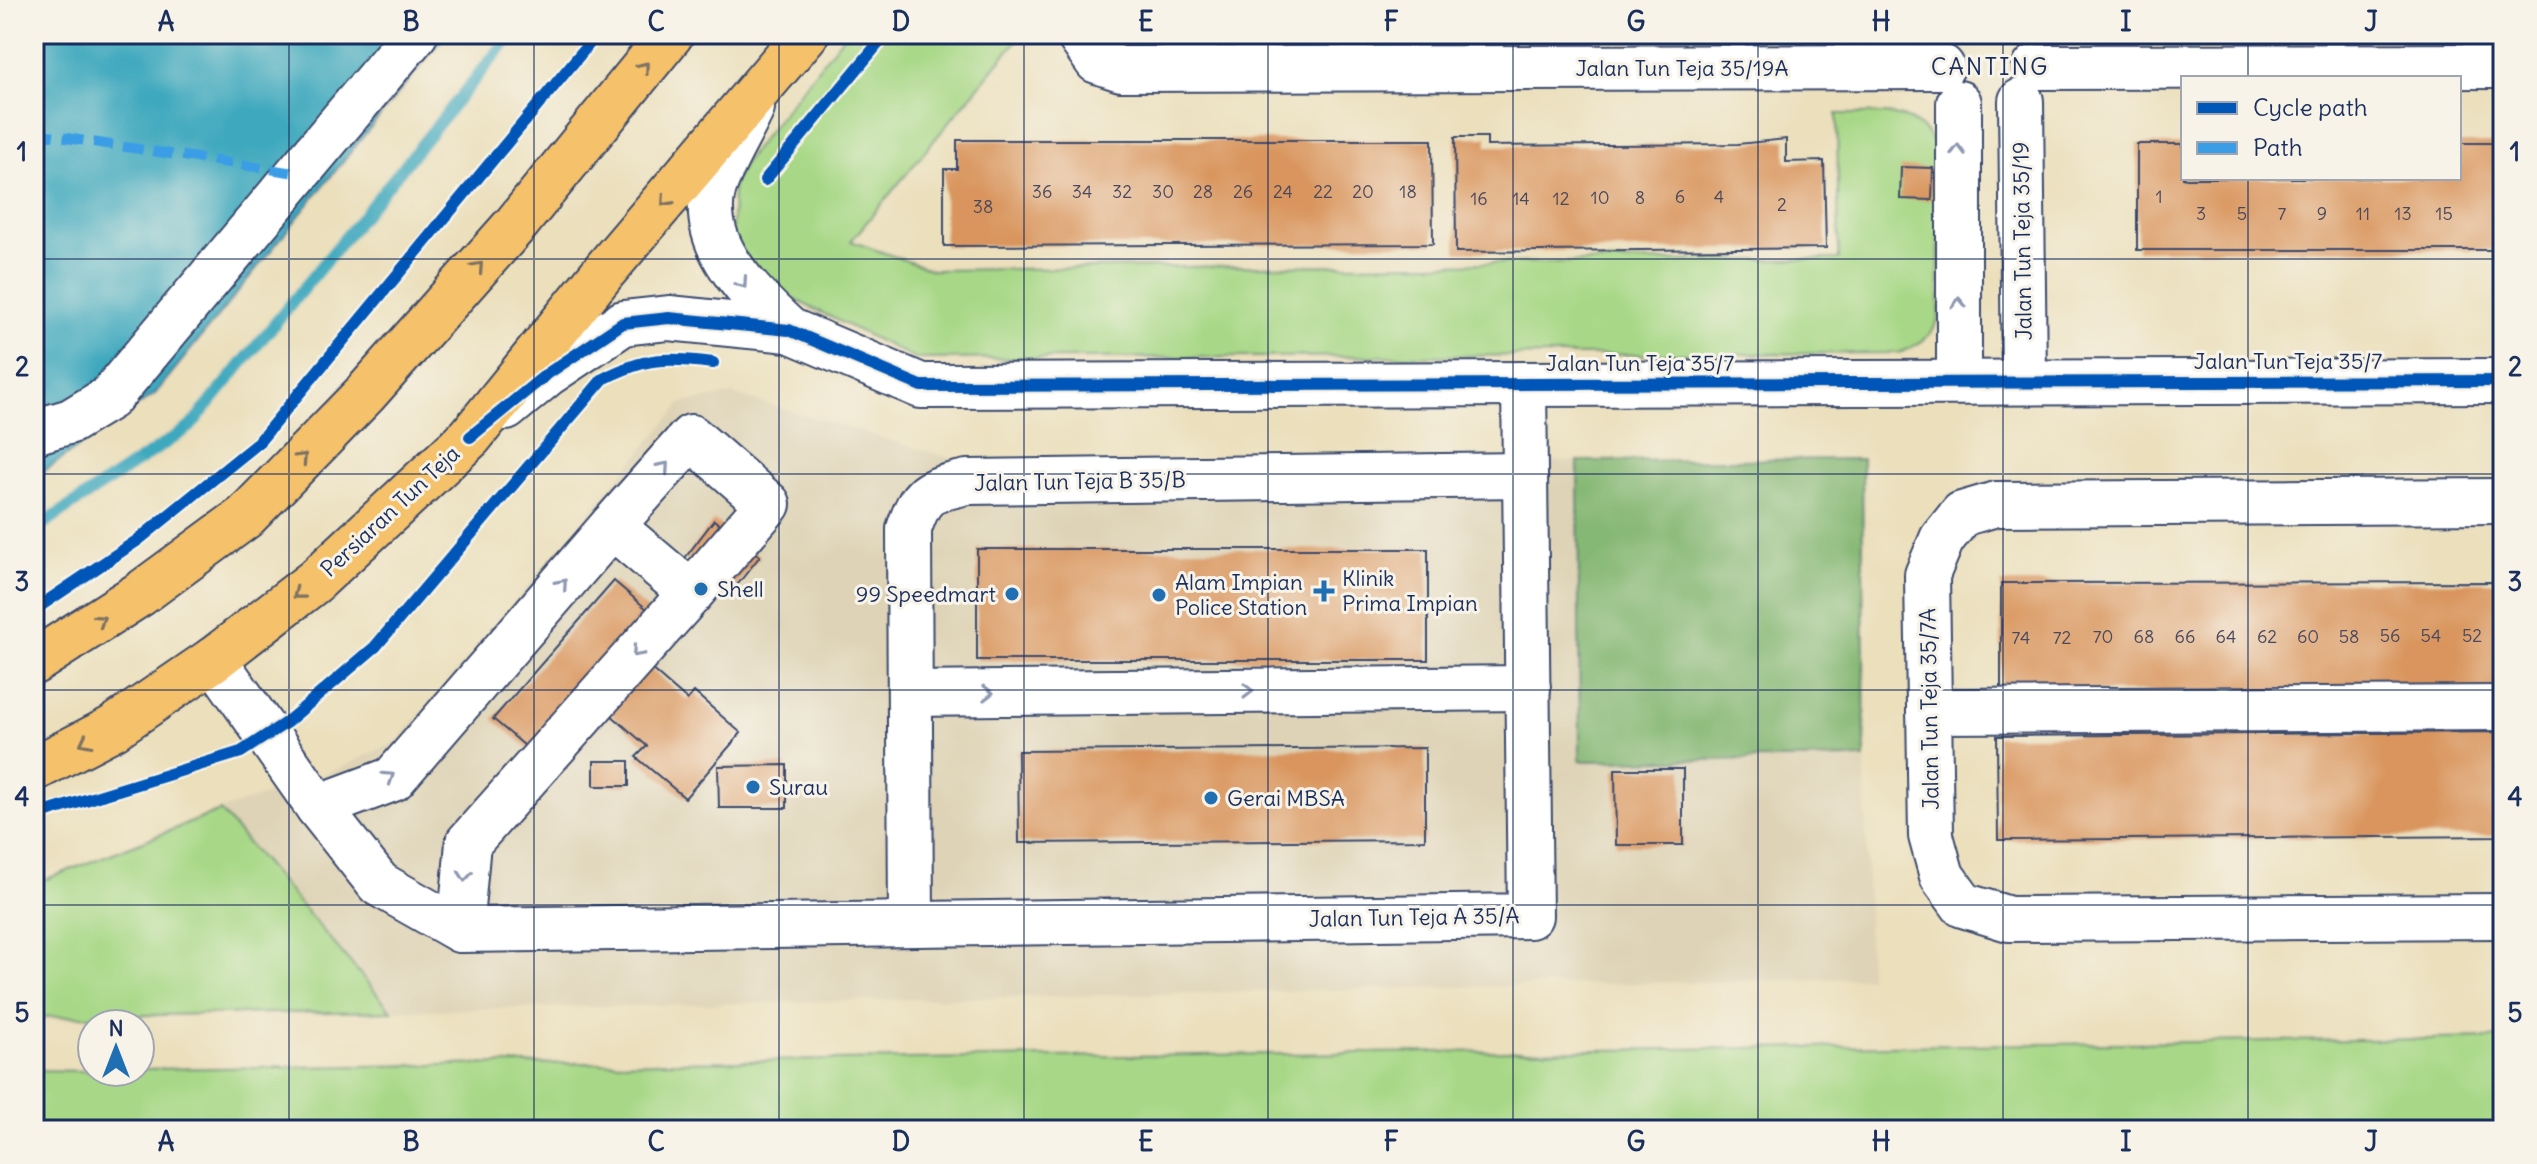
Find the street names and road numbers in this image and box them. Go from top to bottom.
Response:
street label: Jalan Tun Teja 35/19A [1575,54,1789,82]
street label: Jalan Tun Teja 35/19 [2006,141,2038,341]
street label: Jalan Tun Teja 35/7 [2194,347,2382,375]
street label: Jalan Tun Teja 35/7 [1546,349,1734,377]
street label: Persiaran Tun Teja [315,439,465,583]
street label: Jalan Tun Teja B 35/B [974,465,1186,497]
street label: Jalan Tun Teja 35/7A [1913,608,1945,810]
street label: Jalan Tun Teja A 35/A [1308,901,1520,933]

